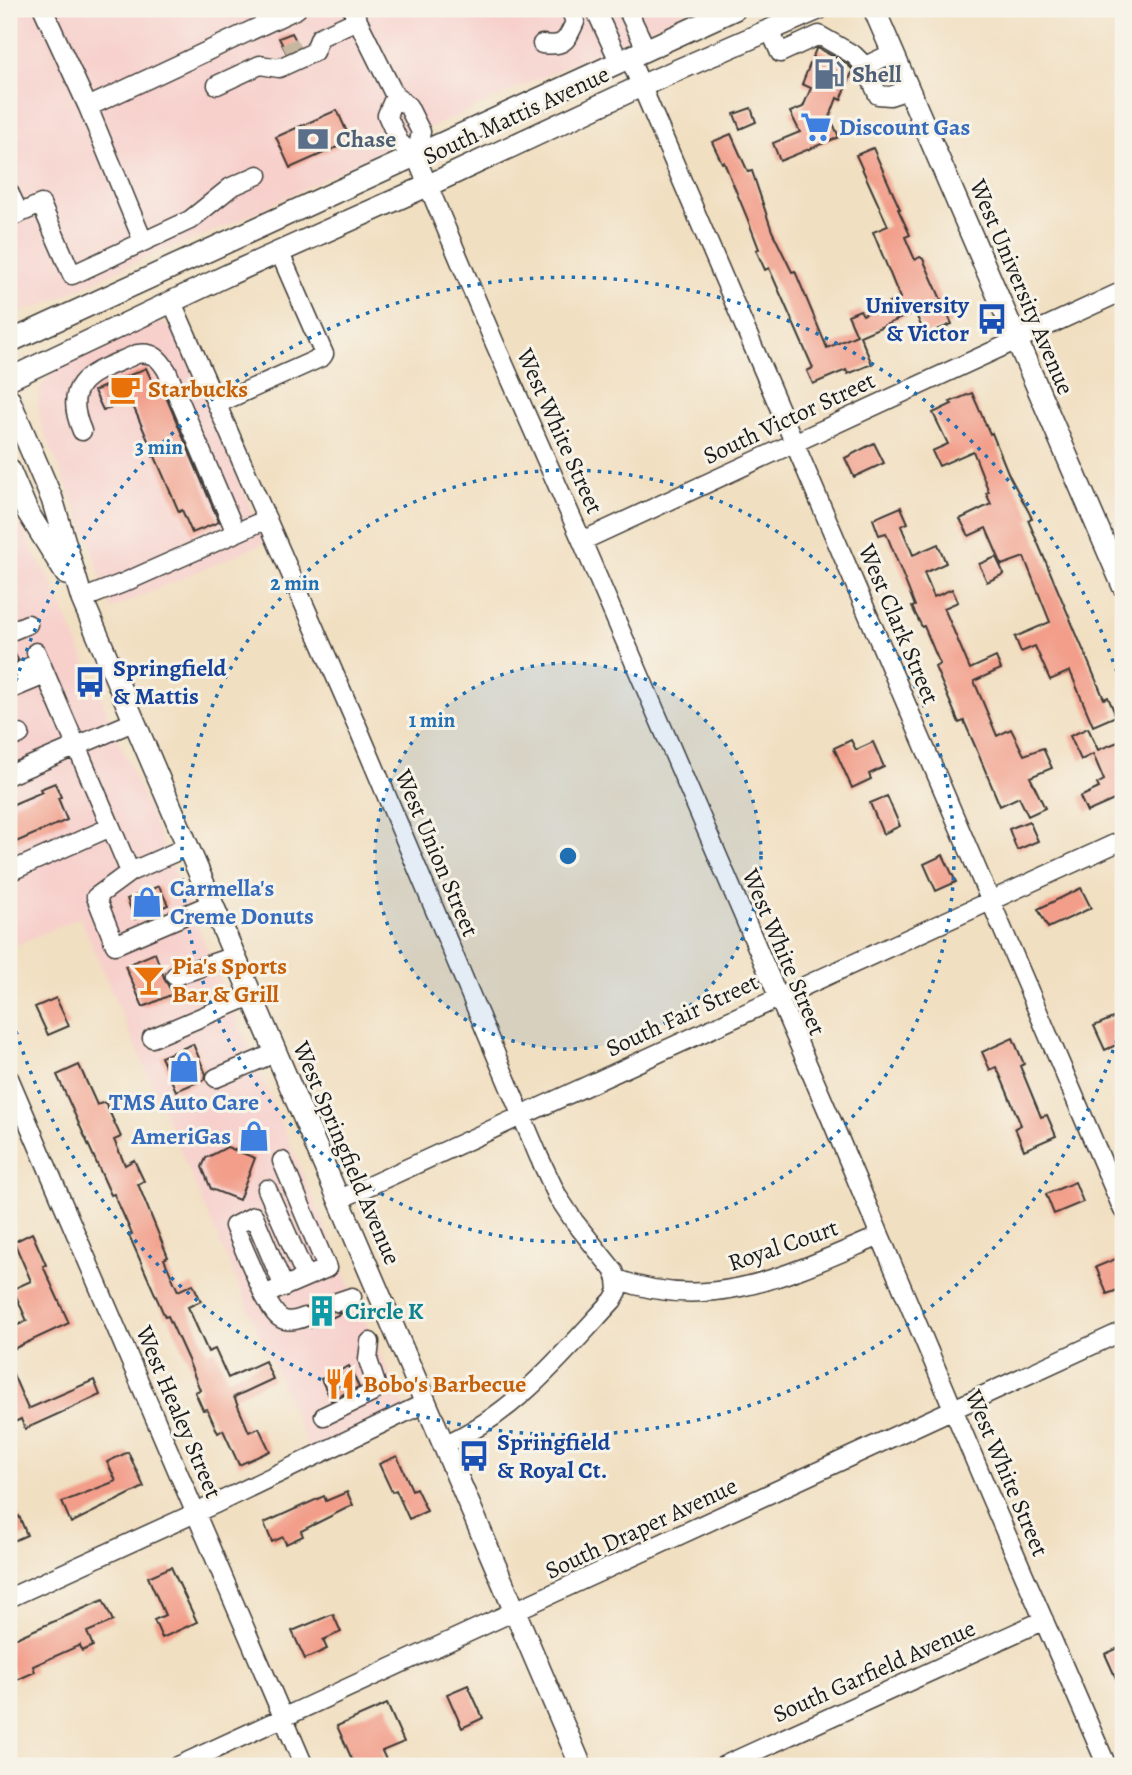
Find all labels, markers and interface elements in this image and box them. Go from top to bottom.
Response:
fuel station icon: Shell [812,57,846,91]
street label: South Mattis Avenue [418,58,614,172]
place label: Shell [852,58,902,90]
supermarket icon: Discount Gas [799,110,833,144]
place label: Discount Gas [839,111,970,143]
bank icon: Chase [296,122,330,156]
place label: Chase [336,123,396,155]
street label: West University Avenue [962,174,1082,400]
place label: University & Victor [865,289,970,349]
bus stop icon: University & Victor [975,302,1009,336]
street label: West White Street [509,342,611,519]
street label: South Victor Street [698,364,880,472]
cafe icon: Starbucks [108,372,142,406]
place label: Starbucks [148,373,248,405]
text: 3 min [135,433,183,461]
street label: West Clark Street [851,538,947,709]
text: 2 min [270,569,320,597]
place label: Springfield & Mattis [113,652,226,712]
bus stop icon: Springfield & Mattis [73,665,107,699]
text: 1 min [409,706,456,734]
street label: West Union Street [387,764,487,941]
centre of rings [556,844,580,868]
street label: West White Street [734,863,833,1040]
place label: Carmella's Creme Donuts [170,872,314,932]
shop icon: Carmella's Creme Donuts [130,885,164,919]
place label: Pia's Sports Bar & Grill [172,950,287,1010]
bar icon: Pia's Sports Bar & Grill [132,963,166,997]
street label: South Fair Street [601,966,764,1064]
street label: West Springfield Avenue [285,1035,409,1270]
shop icon: TMS Auto Care [167,1050,201,1084]
place label: TMS Auto Care [109,1086,259,1118]
shop icon: AmeriGas [237,1119,271,1153]
place label: AmeriGas [131,1120,231,1152]
street label: Royal Court [724,1211,842,1279]
building icon: Circle K [305,1294,339,1328]
place label: Circle K [345,1295,424,1327]
street label: West Healey Street [128,1320,230,1503]
restaurant icon: Bobo's Barbecue [323,1367,357,1401]
place label: Bobo's Barbecue [363,1368,526,1400]
street label: West White Street [957,1384,1056,1561]
place label: Springfield & Royal Ct. [497,1426,610,1486]
bus stop icon: Springfield & Royal Ct. [457,1439,491,1473]
street label: South Draper Avenue [540,1469,742,1587]
street label: South Garfield Avenue [768,1612,980,1730]

